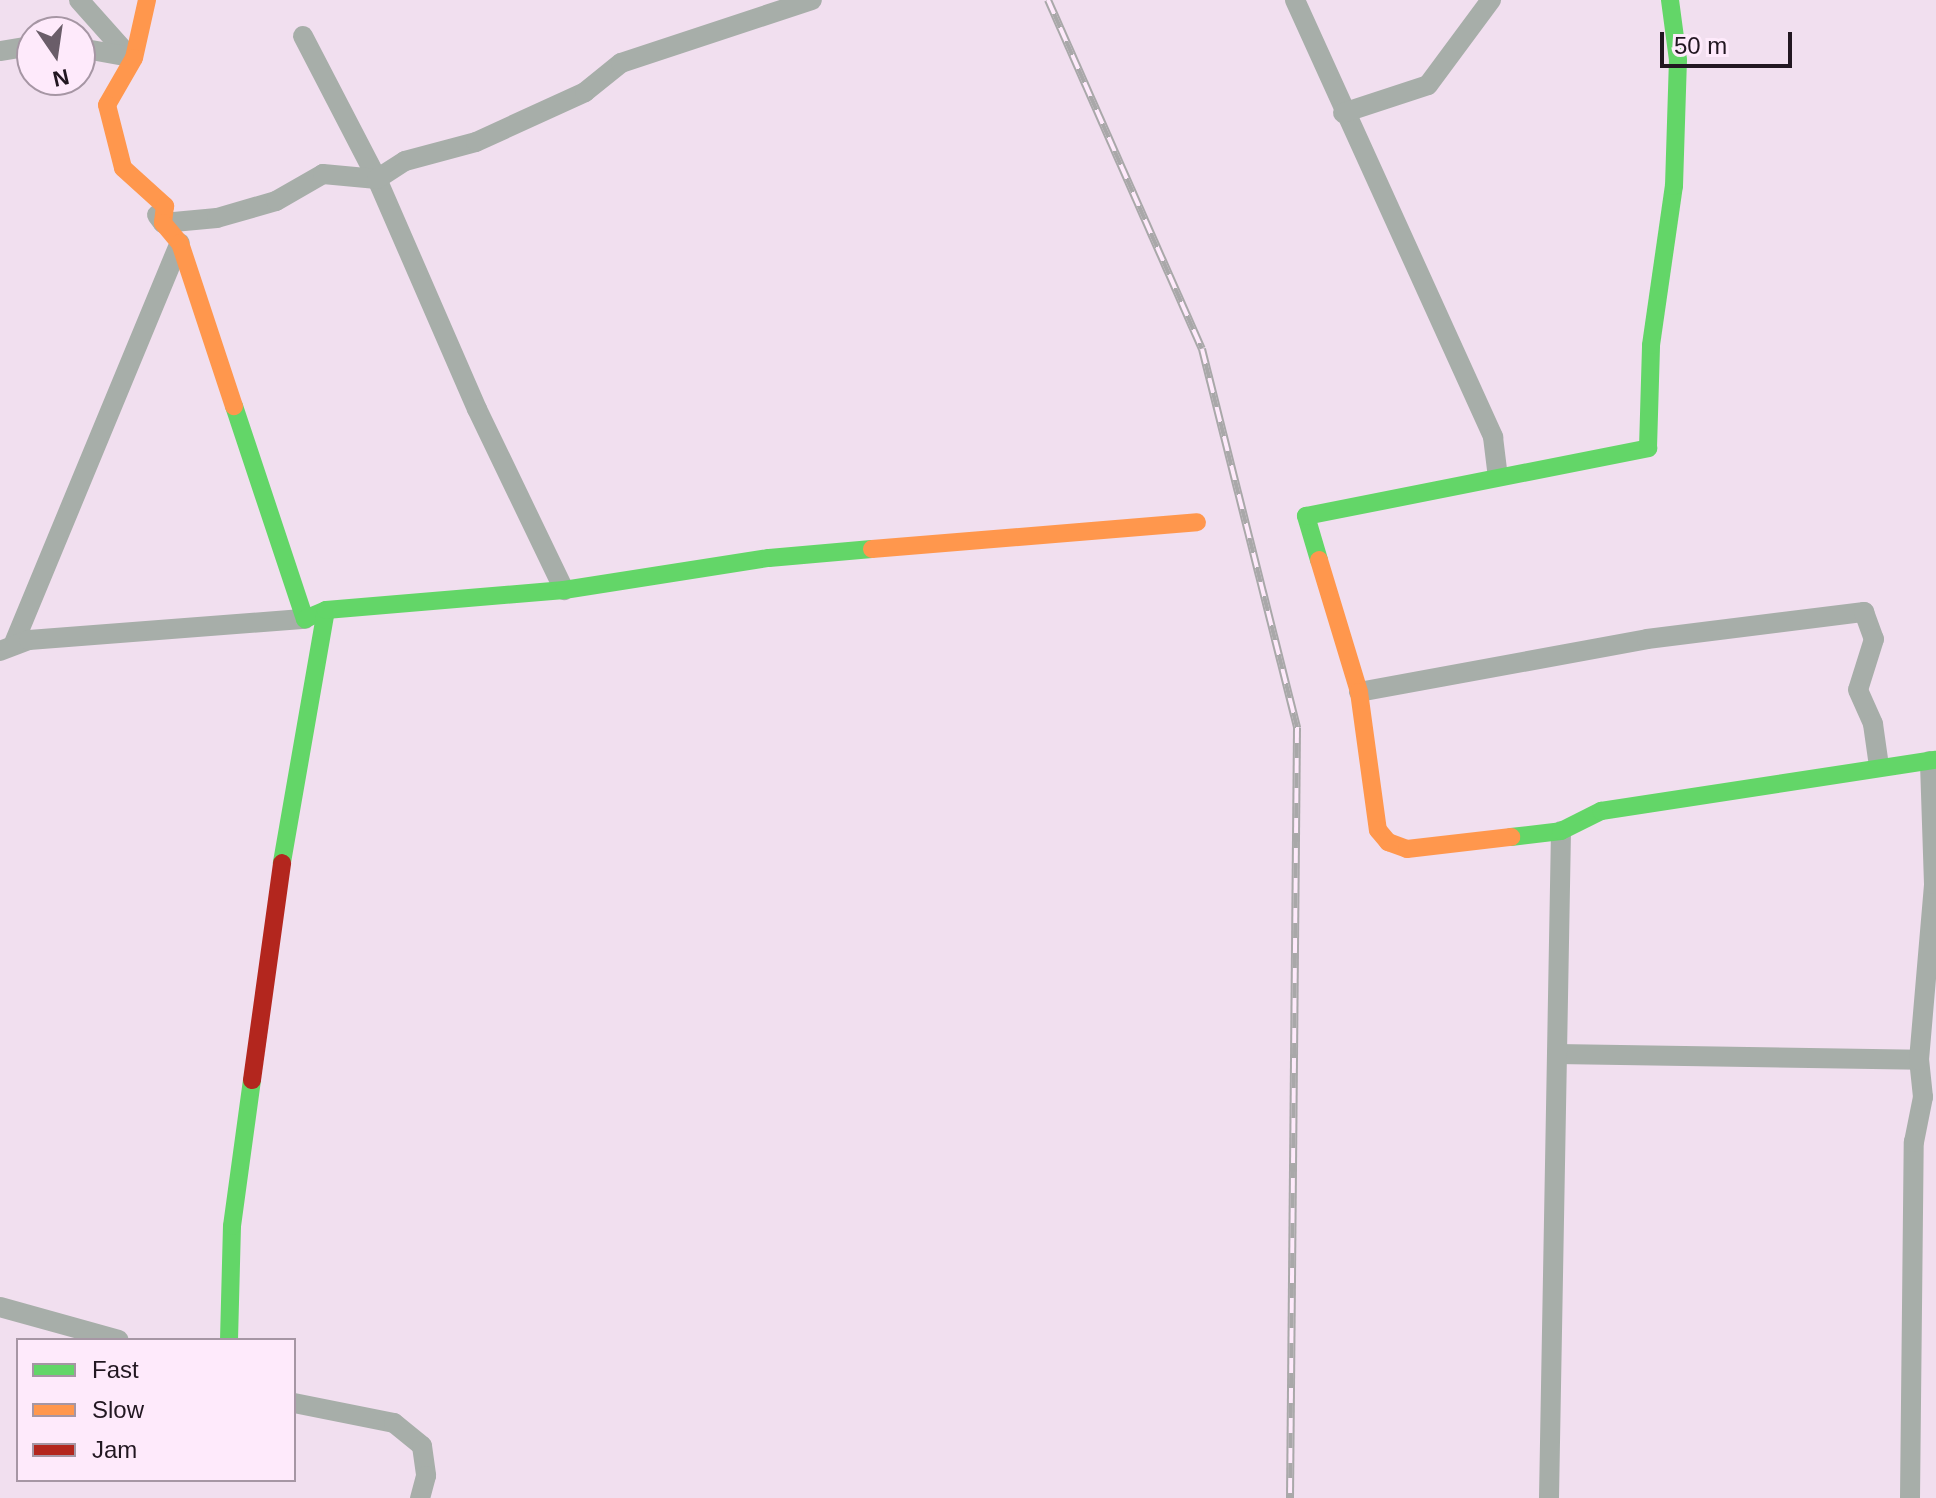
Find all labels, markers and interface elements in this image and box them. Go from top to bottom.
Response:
north arrow [16,16,96,96]
scale bar [1664,16,1796,66]
text: 50 m [1674,32,1727,59]
text: N [51,64,72,92]
legend [16,1338,296,1482]
text: Fast [92,1356,139,1383]
text: Slow [92,1396,144,1423]
text: Jam [92,1436,137,1463]

